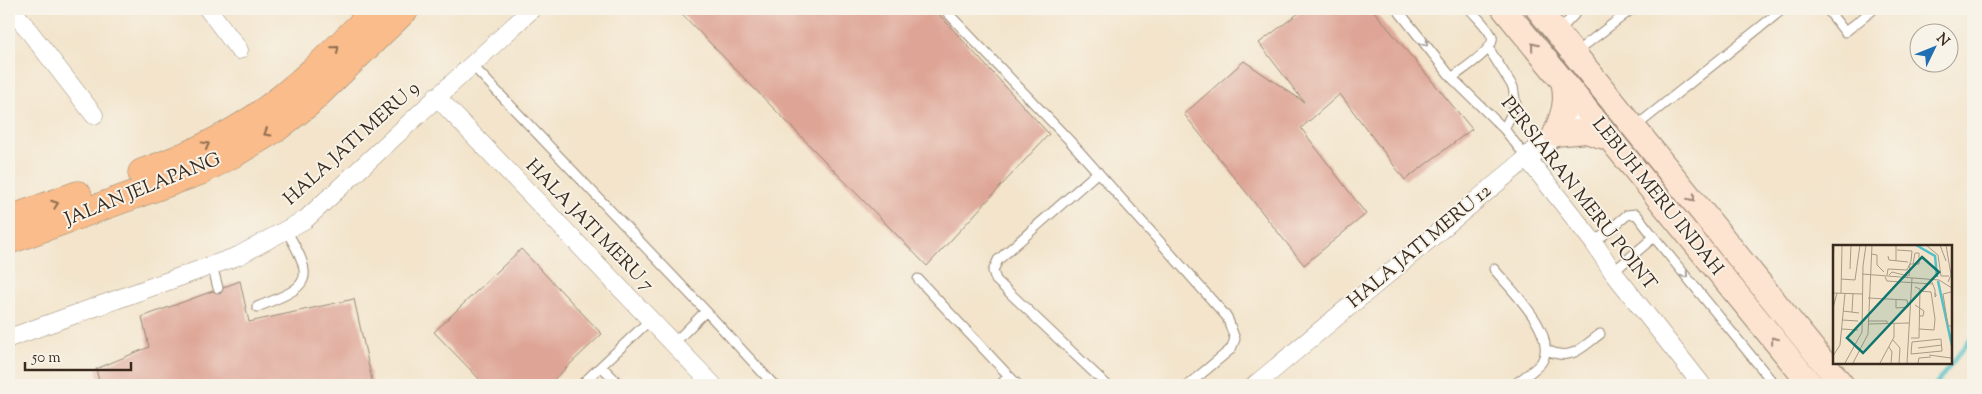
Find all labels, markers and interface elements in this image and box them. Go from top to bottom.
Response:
north arrow [1910,22,1960,72]
text: N [1931,30,1953,51]
one-way arrow [1419,37,1427,46]
one-way arrow [1531,43,1540,52]
one-way arrow [331,46,340,55]
street label: HALA JATI MERU 9 [278,76,426,212]
street label: PERSIARAN MERU POINT [1494,91,1662,297]
street label: LEBUH MERU INDAH [1585,112,1729,282]
one-way arrow [264,126,273,136]
one-way arrow [201,141,210,151]
street label: JALAN JELAPANG [60,146,225,234]
street label: HALA JATI MERU 7 [519,154,660,299]
street label: HALA JATI MERU 12 [1342,179,1498,315]
one-way arrow [1687,192,1695,201]
one-way arrow [50,200,59,210]
inset map [1833,245,1952,364]
one-way arrow [1679,269,1687,278]
one-way arrow [1771,337,1780,346]
scale bar [25,339,131,371]
text: 50 m [31,348,61,369]

